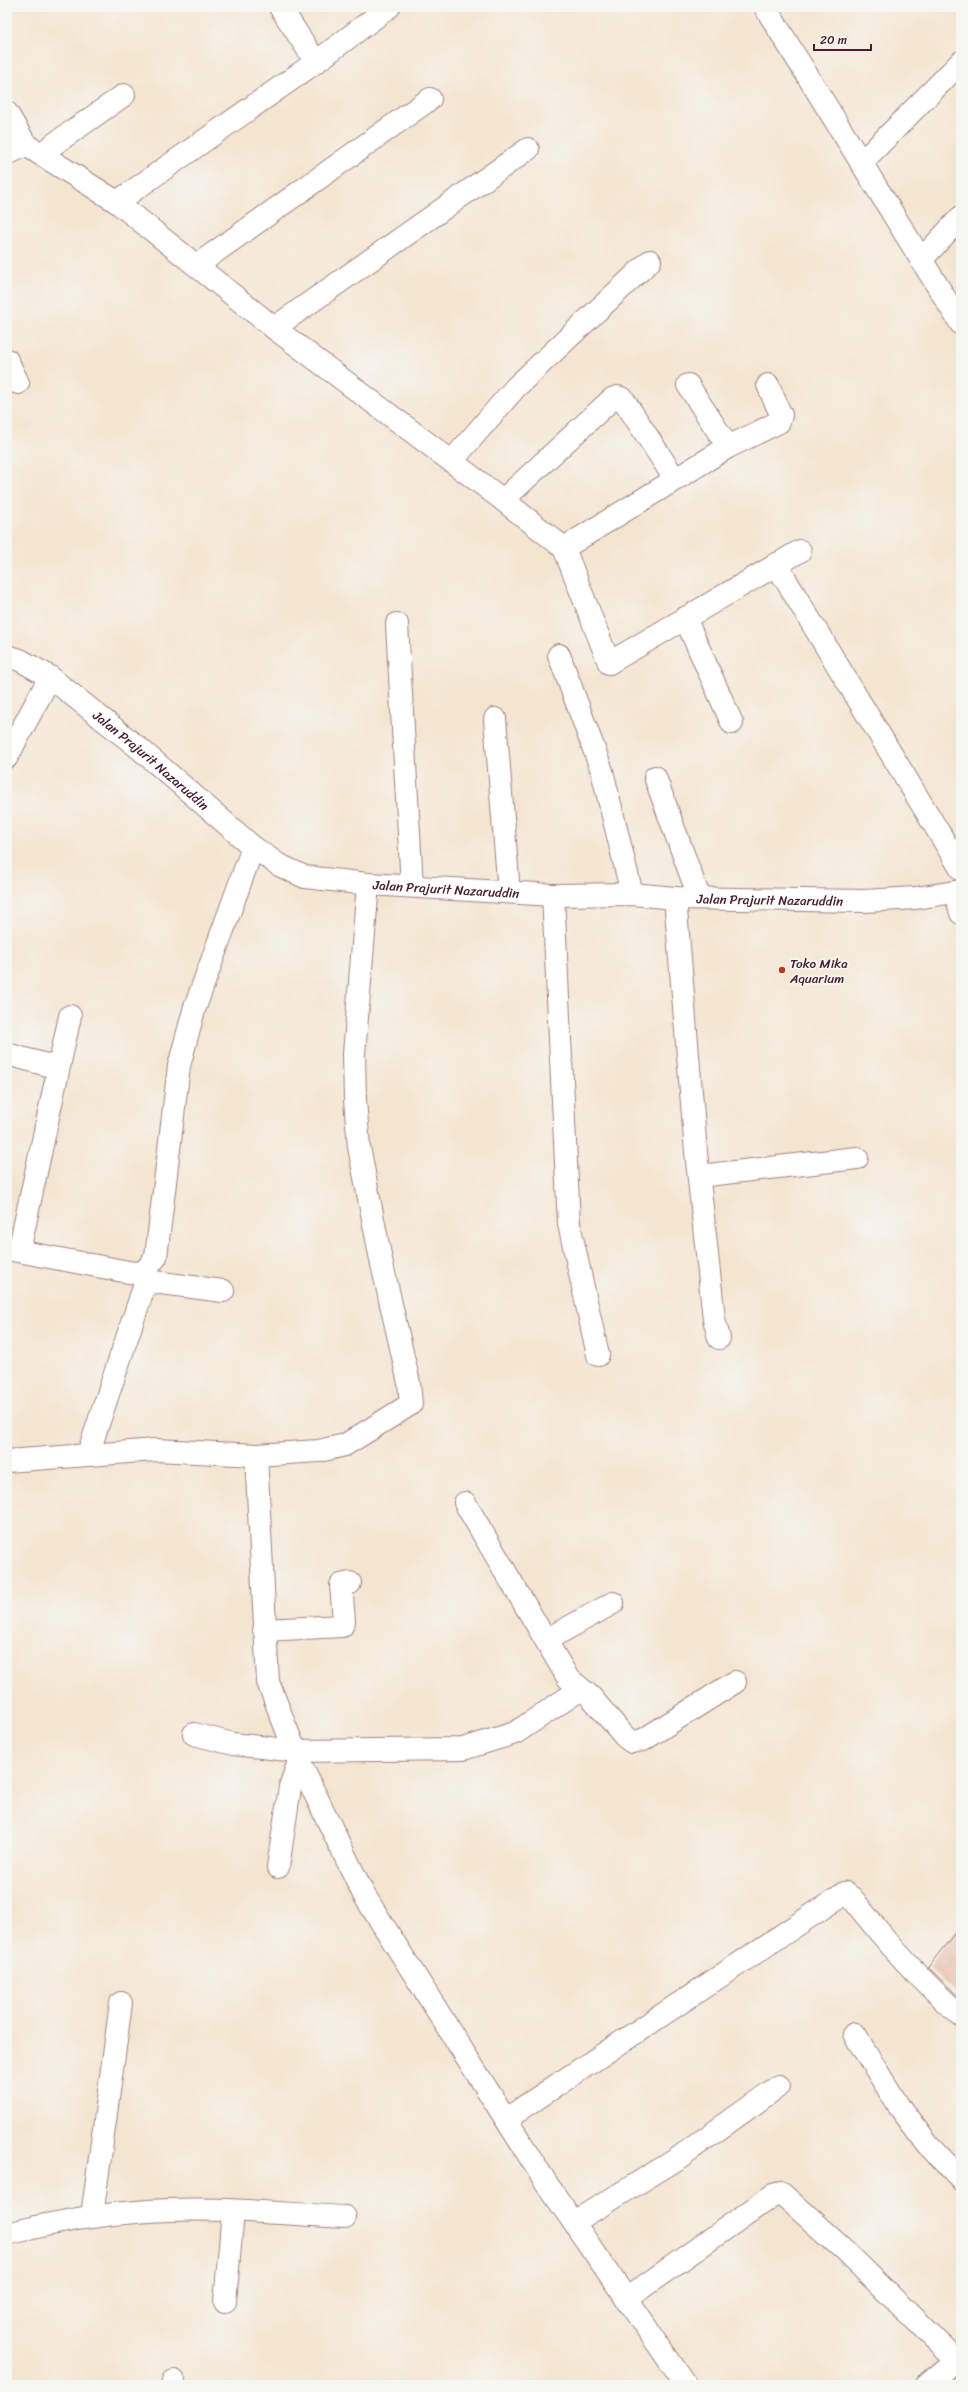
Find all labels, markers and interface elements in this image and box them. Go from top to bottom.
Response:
scale bar [814,26,871,52]
text: 20 m [820,29,847,51]
street label: Jalan Prajurit Nazaruddin [87,703,215,816]
street label: Jalan Prajurit Nazaruddin [371,873,520,904]
street label: Jalan Prajurit Nazaruddin [695,887,843,912]
place label: Toko Mika Aquarium [789,952,848,990]
marker: Toko Mika Aquarium [777,965,787,975]

